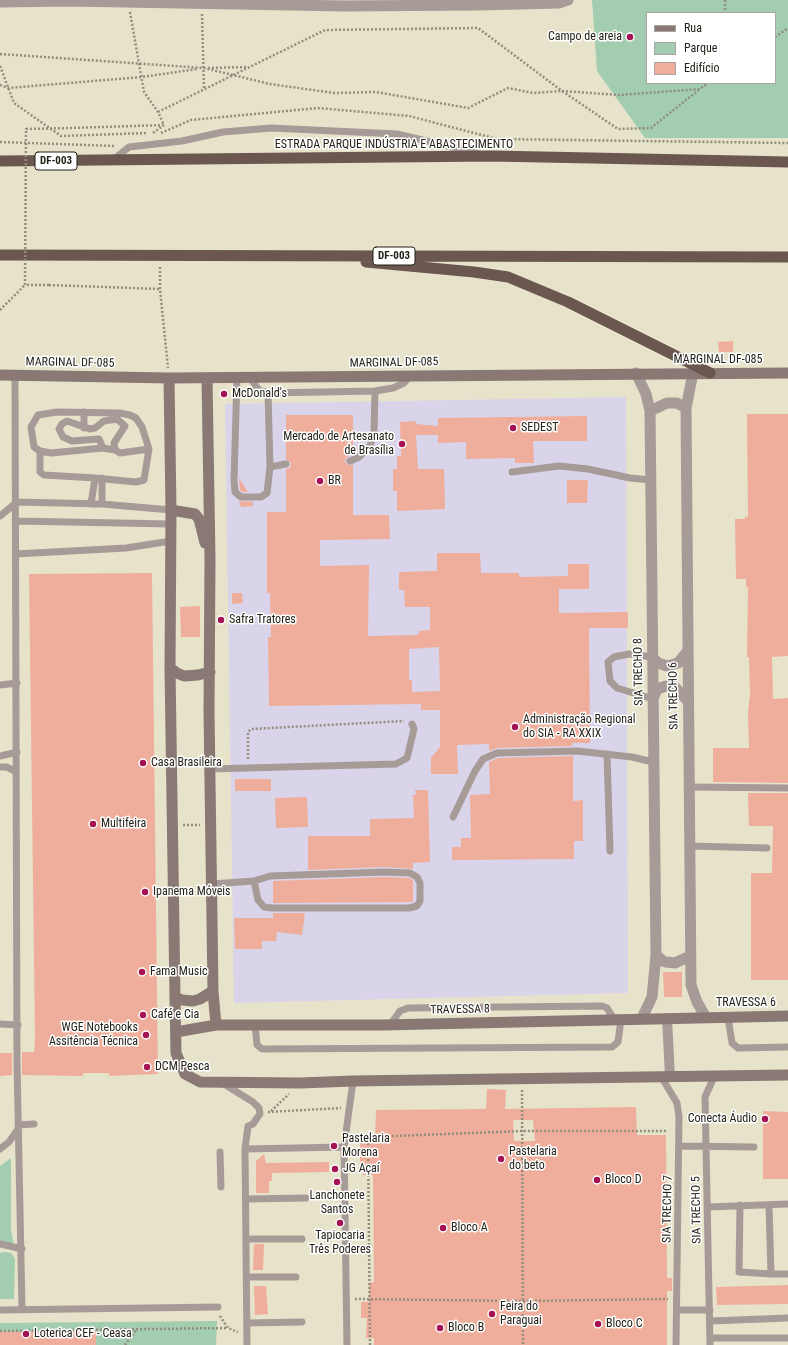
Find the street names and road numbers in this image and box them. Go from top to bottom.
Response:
street label: ESTRADA PARQUE INDÚSTRIA E ABASTECIMENTO [275,138,513,152]
road number: DF-003 [35,152,77,170]
road number: DF-003 [373,247,415,265]
street label: MARGINAL DF-085 [674,353,762,367]
street label: MARGINAL DF-085 [25,355,115,371]
street label: MARGINAL DF-085 [349,355,439,371]
street label: SIA TRECHO 8 [631,638,647,706]
street label: SIA TRECHO 6 [666,662,682,730]
street label: TRAVESSA 6 [716,996,776,1010]
street label: TRAVESSA 8 [430,1002,490,1018]
street label: SIA TRECHO 7 [660,1175,676,1243]
street label: SIA TRECHO 5 [689,1176,705,1244]

